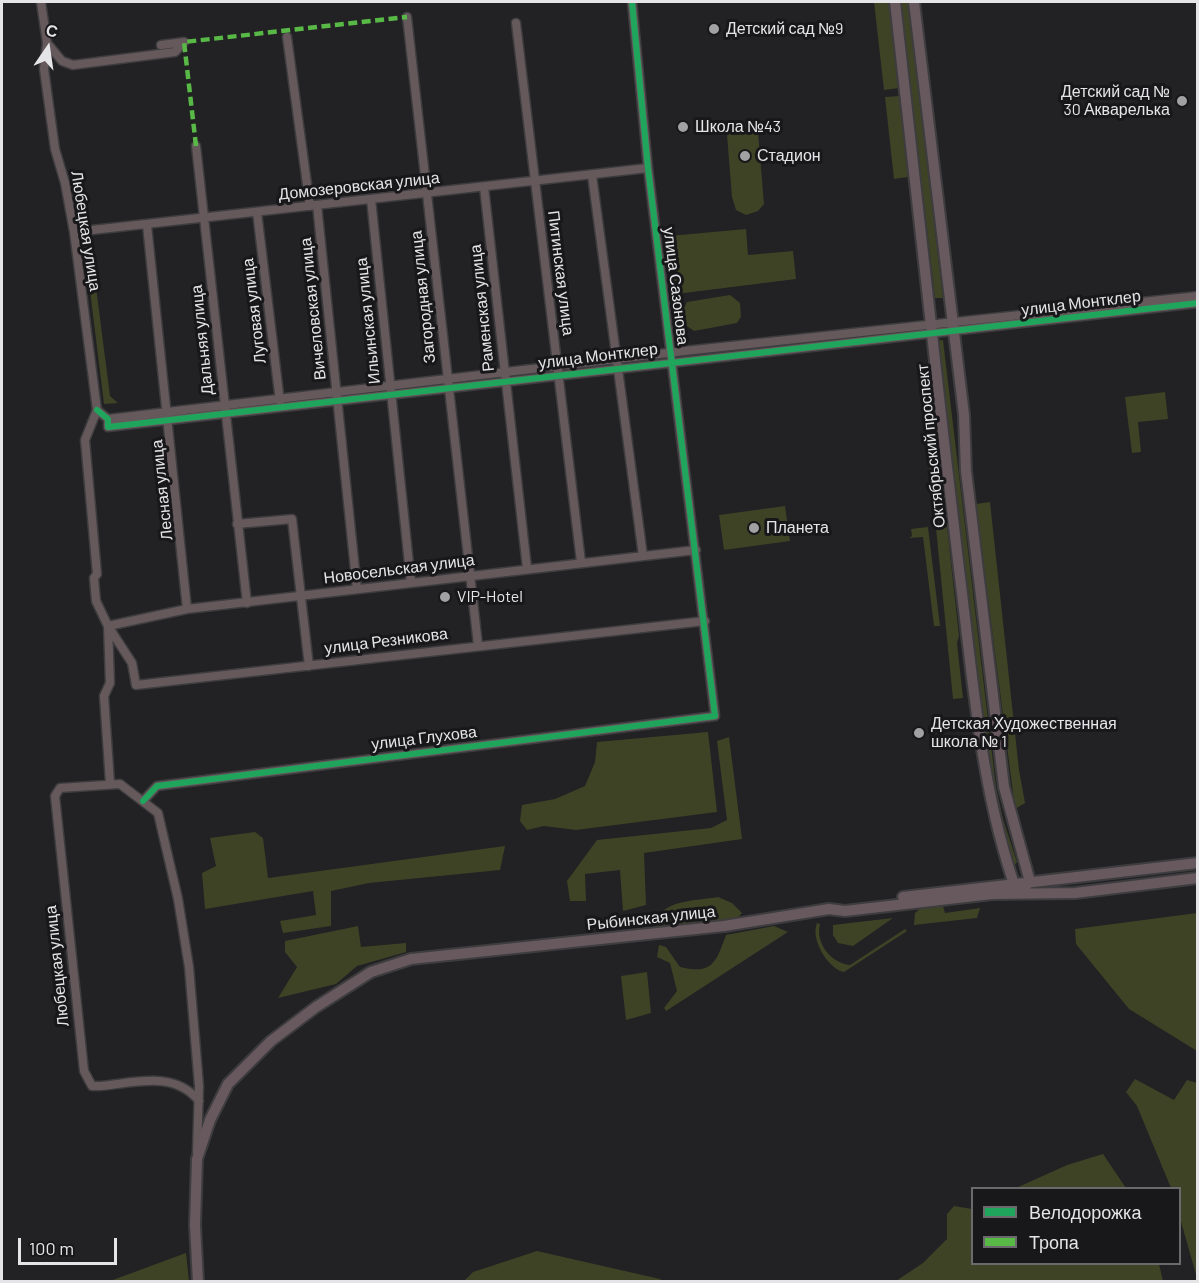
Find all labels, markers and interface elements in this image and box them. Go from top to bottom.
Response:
north arrow [18,18,78,78]
text: С [44,19,60,41]
place label: Детский сад №9 [726,19,843,39]
marker: Детский сад №9 [707,22,721,36]
place label: Детский сад № 30 Акварелька [1061,82,1170,120]
marker: Детский сад № 30 Акварелька [1175,94,1189,108]
place label: Школа №43 [695,117,781,137]
marker: Школа №43 [676,120,690,134]
place label: Стадион [757,146,821,166]
marker: Стадион [738,149,752,163]
street label: Домозеровская улица [277,168,441,204]
street label: Любецкая улица [67,169,105,293]
street label: Питинская улица [544,209,578,337]
street label: улица Сазонова [659,226,693,346]
street label: Загородная улица [406,230,440,364]
street label: Вичеловская улица [296,237,330,381]
street label: Раменская улица [466,243,498,373]
street label: Луговая улица [238,257,270,365]
street label: Ильинская улица [352,257,384,385]
street label: Дальняя улица [187,284,217,396]
street label: улица Монтклер [1020,286,1142,320]
street label: улица Монтклер [537,339,659,373]
street label: Октябрьский проспект [913,363,949,529]
street label: Лесная улица [147,439,177,541]
place label: Планета [766,518,829,538]
marker: Планета [747,521,761,535]
street label: Новосельская улица [322,550,476,588]
place label: VIP-Hotel [457,587,523,607]
marker: VIP-Hotel [438,590,452,604]
street label: улица Резникова [323,624,449,658]
place label: Детская Художественная школа № 1 [931,714,1117,752]
street label: улица Глухова [370,722,478,754]
marker: Детская Художественная школа № 1 [912,726,926,740]
street label: Рыбинская улица [586,902,716,934]
street label: Любецкая улица [41,905,73,1027]
legend [971,1187,1181,1265]
text: Велодорожка [1029,1201,1141,1223]
scale bar [21,1226,120,1264]
text: Тропа [1029,1231,1079,1253]
text: 100 m [29,1237,74,1259]

